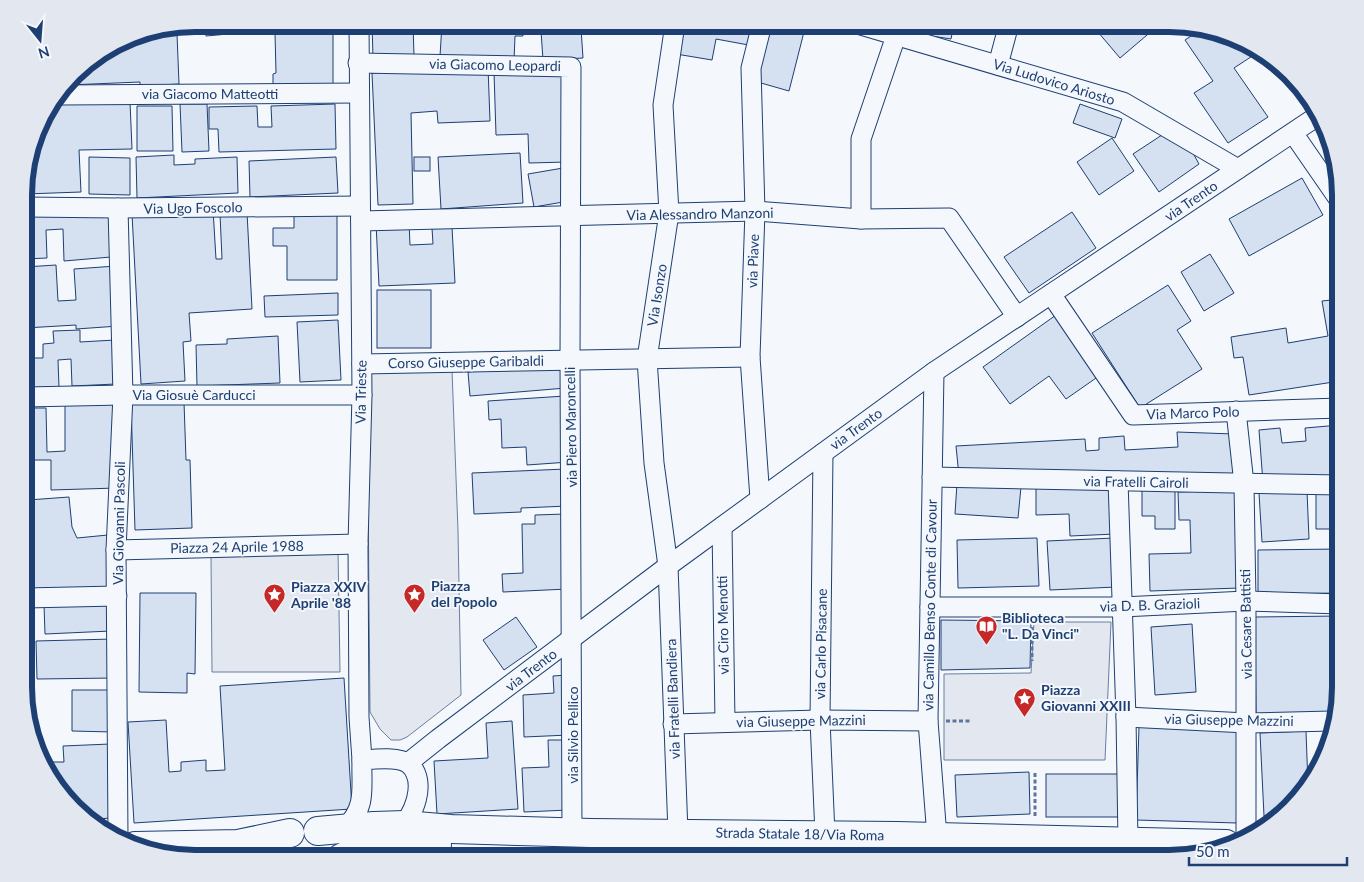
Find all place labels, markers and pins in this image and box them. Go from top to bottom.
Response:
place label: Piazza del Popolo [431,577,497,610]
place label: Piazza XXIV Aprile '88 [290,578,367,611]
place icon: Piazza del Popolo [403,582,427,613]
place icon: Piazza XXIV Aprile '88 [263,583,287,614]
place label: Biblioteca "L. Da Vinci" [1002,609,1079,642]
library icon: Biblioteca "L. Da Vinci" [974,614,998,645]
place label: Piazza Giovanni XXIII [1041,681,1131,714]
place icon: Piazza Giovanni XXIII [1013,686,1037,717]

